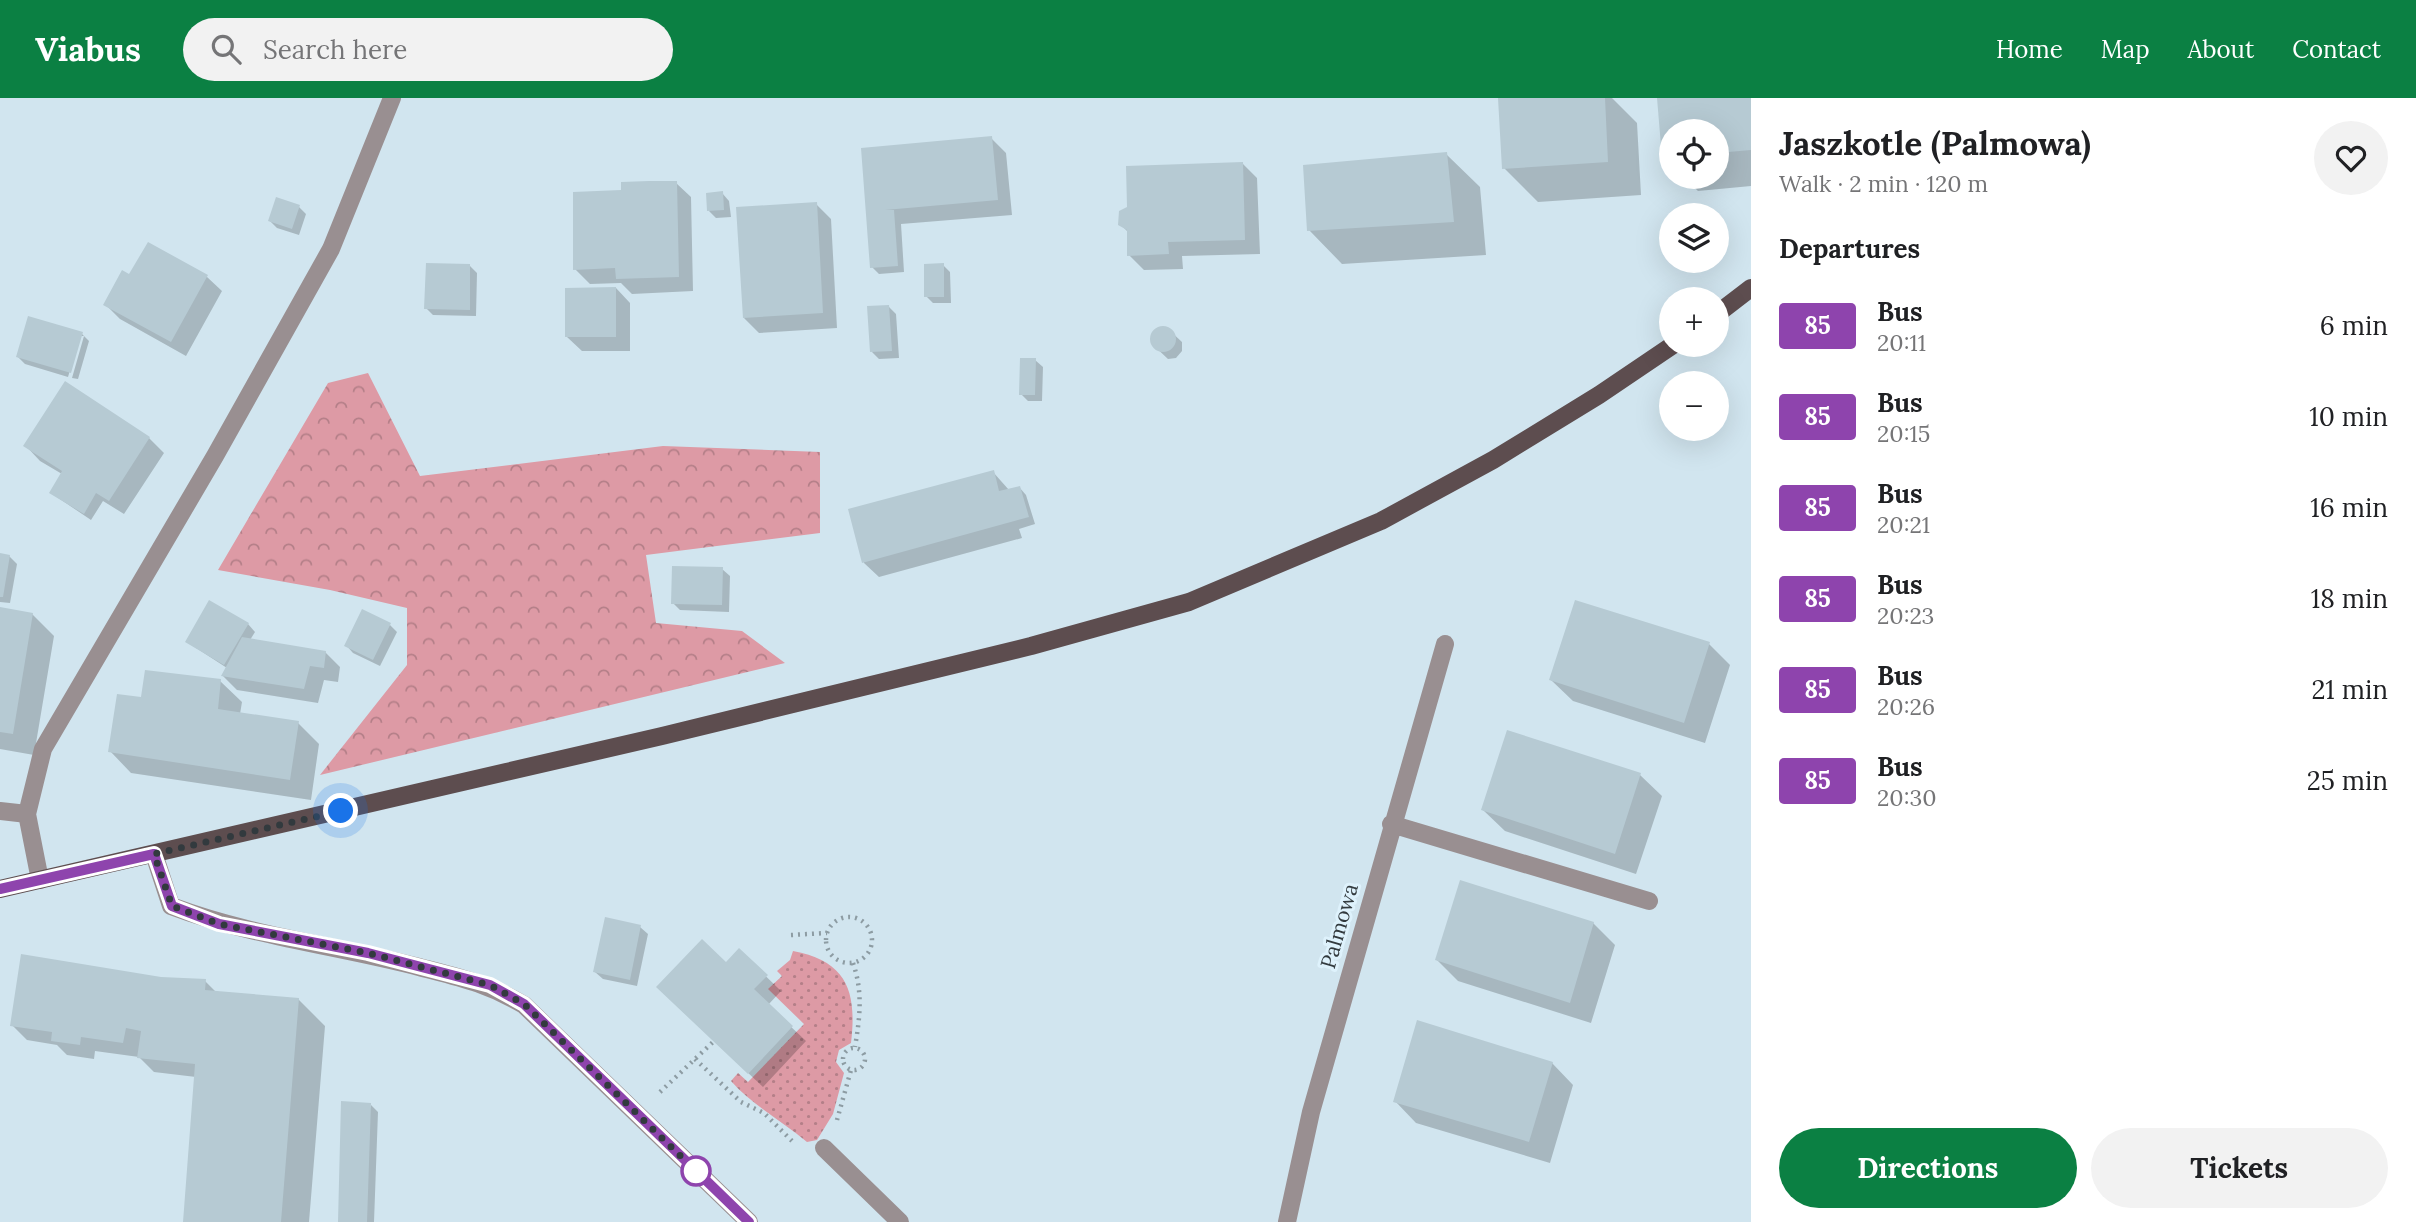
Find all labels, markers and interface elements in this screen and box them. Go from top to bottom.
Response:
search box [183,18,673,81]
text: Viabus [35,28,141,70]
icon: search [207,30,245,68]
text: Search here [263,33,407,66]
text: Home [1996,34,2063,65]
text: Map [2101,34,2150,65]
text: About [2188,34,2254,65]
text: Contact [2292,34,2381,65]
map controls [1659,119,1729,441]
button: locate [1659,119,1729,189]
button: heart [2314,121,2388,195]
text: Jaszkotle (Palmowa) [1779,122,2091,164]
text: Walk · 2 min · 120 m [1779,169,1988,198]
button: layers [1659,203,1729,273]
text: Departures [1779,232,1920,265]
button: + [1659,287,1729,357]
text: Bus [1877,295,1923,328]
text: 6 min [2320,309,2388,342]
text: 85 [1804,310,1831,341]
text: 20:11 [1877,328,1926,357]
button: − [1659,371,1729,441]
text: Bus [1877,386,1923,419]
text: 10 min [2309,400,2388,433]
text: 85 [1804,401,1831,432]
text: 20:15 [1877,419,1930,448]
text: Bus [1877,477,1923,510]
text: 16 min [2310,491,2388,524]
text: 85 [1804,492,1831,523]
text: 20:21 [1877,510,1930,539]
text: Bus [1877,568,1923,601]
text: 18 min [2311,582,2388,615]
text: 85 [1804,583,1831,614]
text: 20:23 [1877,601,1934,630]
text: Bus [1877,659,1923,692]
text: 21 min [2311,673,2388,706]
text: 85 [1804,674,1831,705]
text: 20:26 [1877,692,1935,721]
text: Bus [1877,750,1923,783]
text: 25 min [2307,764,2388,797]
text: 85 [1804,765,1831,796]
text: 20:30 [1877,783,1936,812]
your location [323,793,358,828]
street label: Palmowa [1314,880,1364,972]
button: Directions [1779,1128,2077,1208]
button: Tickets [2091,1128,2388,1208]
unlabelled marker [681,1156,711,1186]

